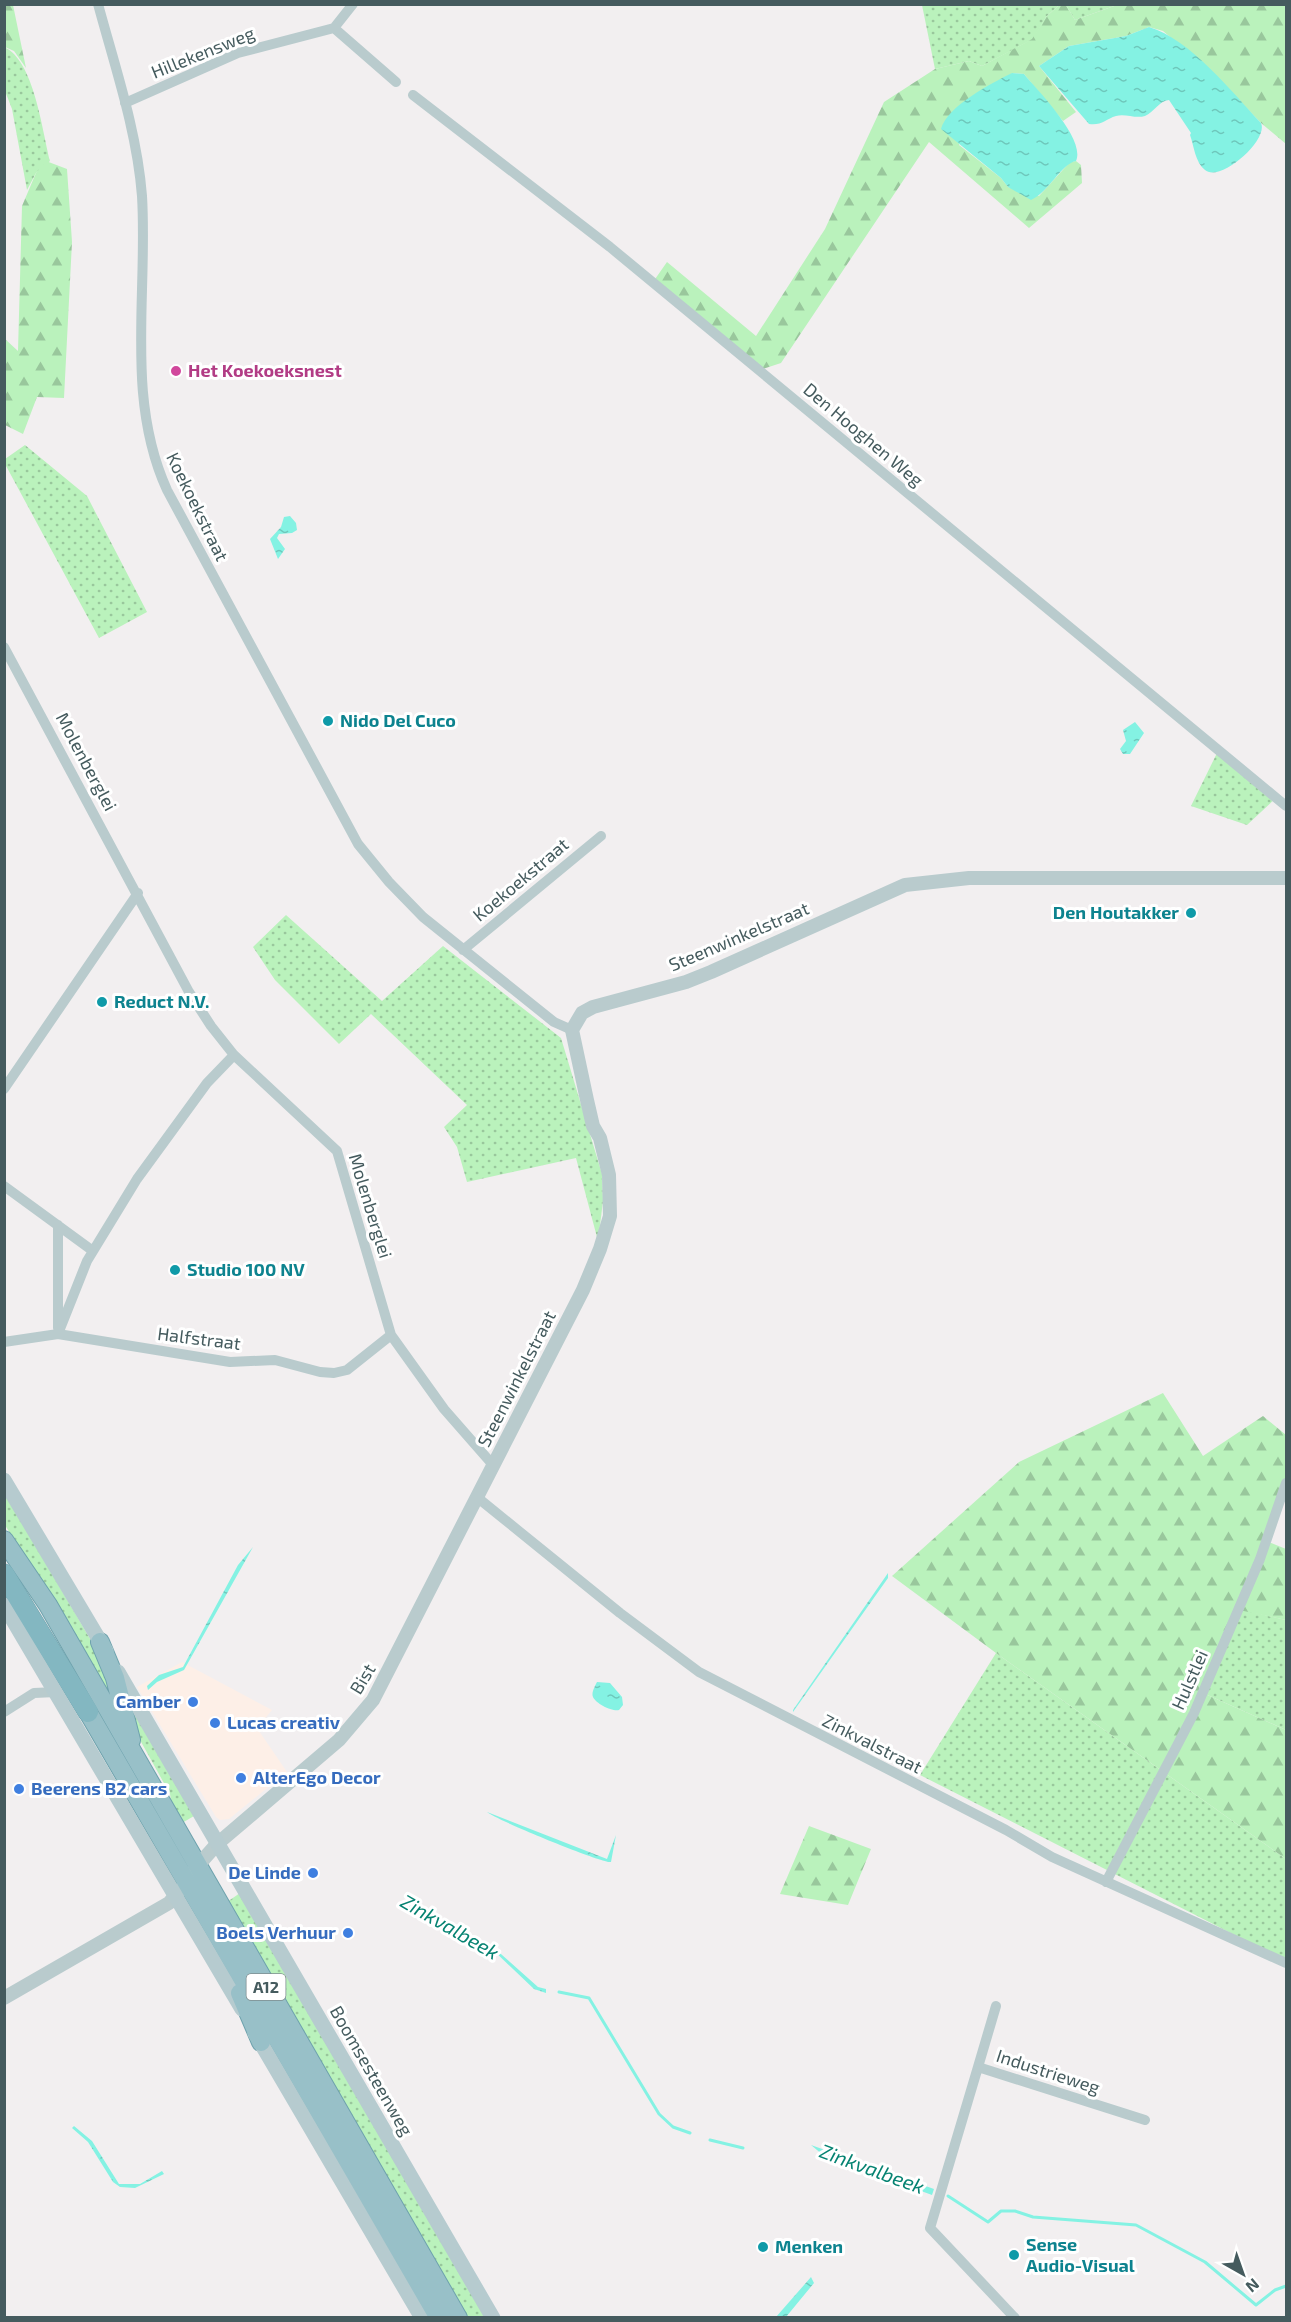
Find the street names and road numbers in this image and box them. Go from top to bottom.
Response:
street label: Hillekensweg [148,21,258,83]
street label: Den Hooghen Weg [799,378,928,491]
street label: Koekoekstraat [162,449,234,565]
street label: Molenberglei [52,709,122,814]
street label: Koekoekstraat [468,833,573,926]
street label: Steenwinkelstraat [665,897,812,976]
street label: Molenberglei [345,1151,397,1261]
street label: Steenwinkelstraat [472,1307,560,1450]
street label: Halfstraat [156,1322,242,1354]
street label: Hulstlei [1166,1646,1212,1713]
street label: Bist [345,1659,380,1698]
street label: Zinkvalstraat [819,1709,926,1778]
road number: A12 [246,1974,286,2000]
street label: Boomsesteenweg [326,2002,418,2139]
street label: Industrieweg [994,2044,1103,2098]

